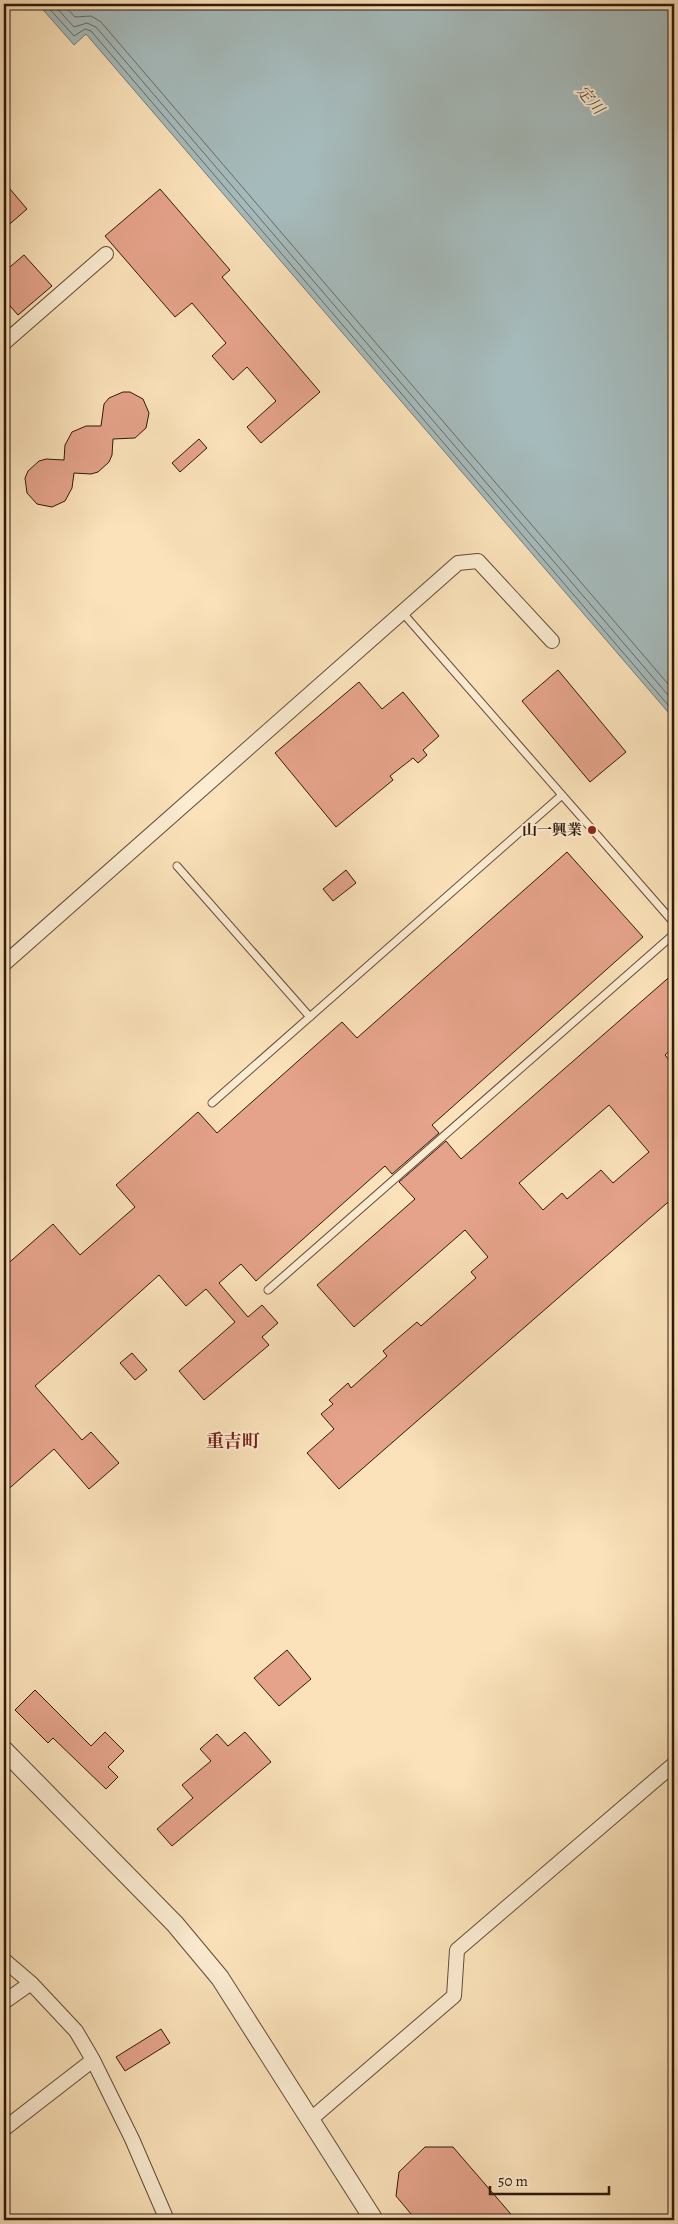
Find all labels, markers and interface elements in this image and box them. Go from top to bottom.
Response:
water label: 定川 [571,81,610,121]
place label: 山一興業 [522,820,582,840]
marker: 山一興業 [586,824,598,836]
district label: 重吉町 [206,1429,260,1453]
scale bar [490,2164,609,2196]
text: 50 m [498,2171,528,2191]

